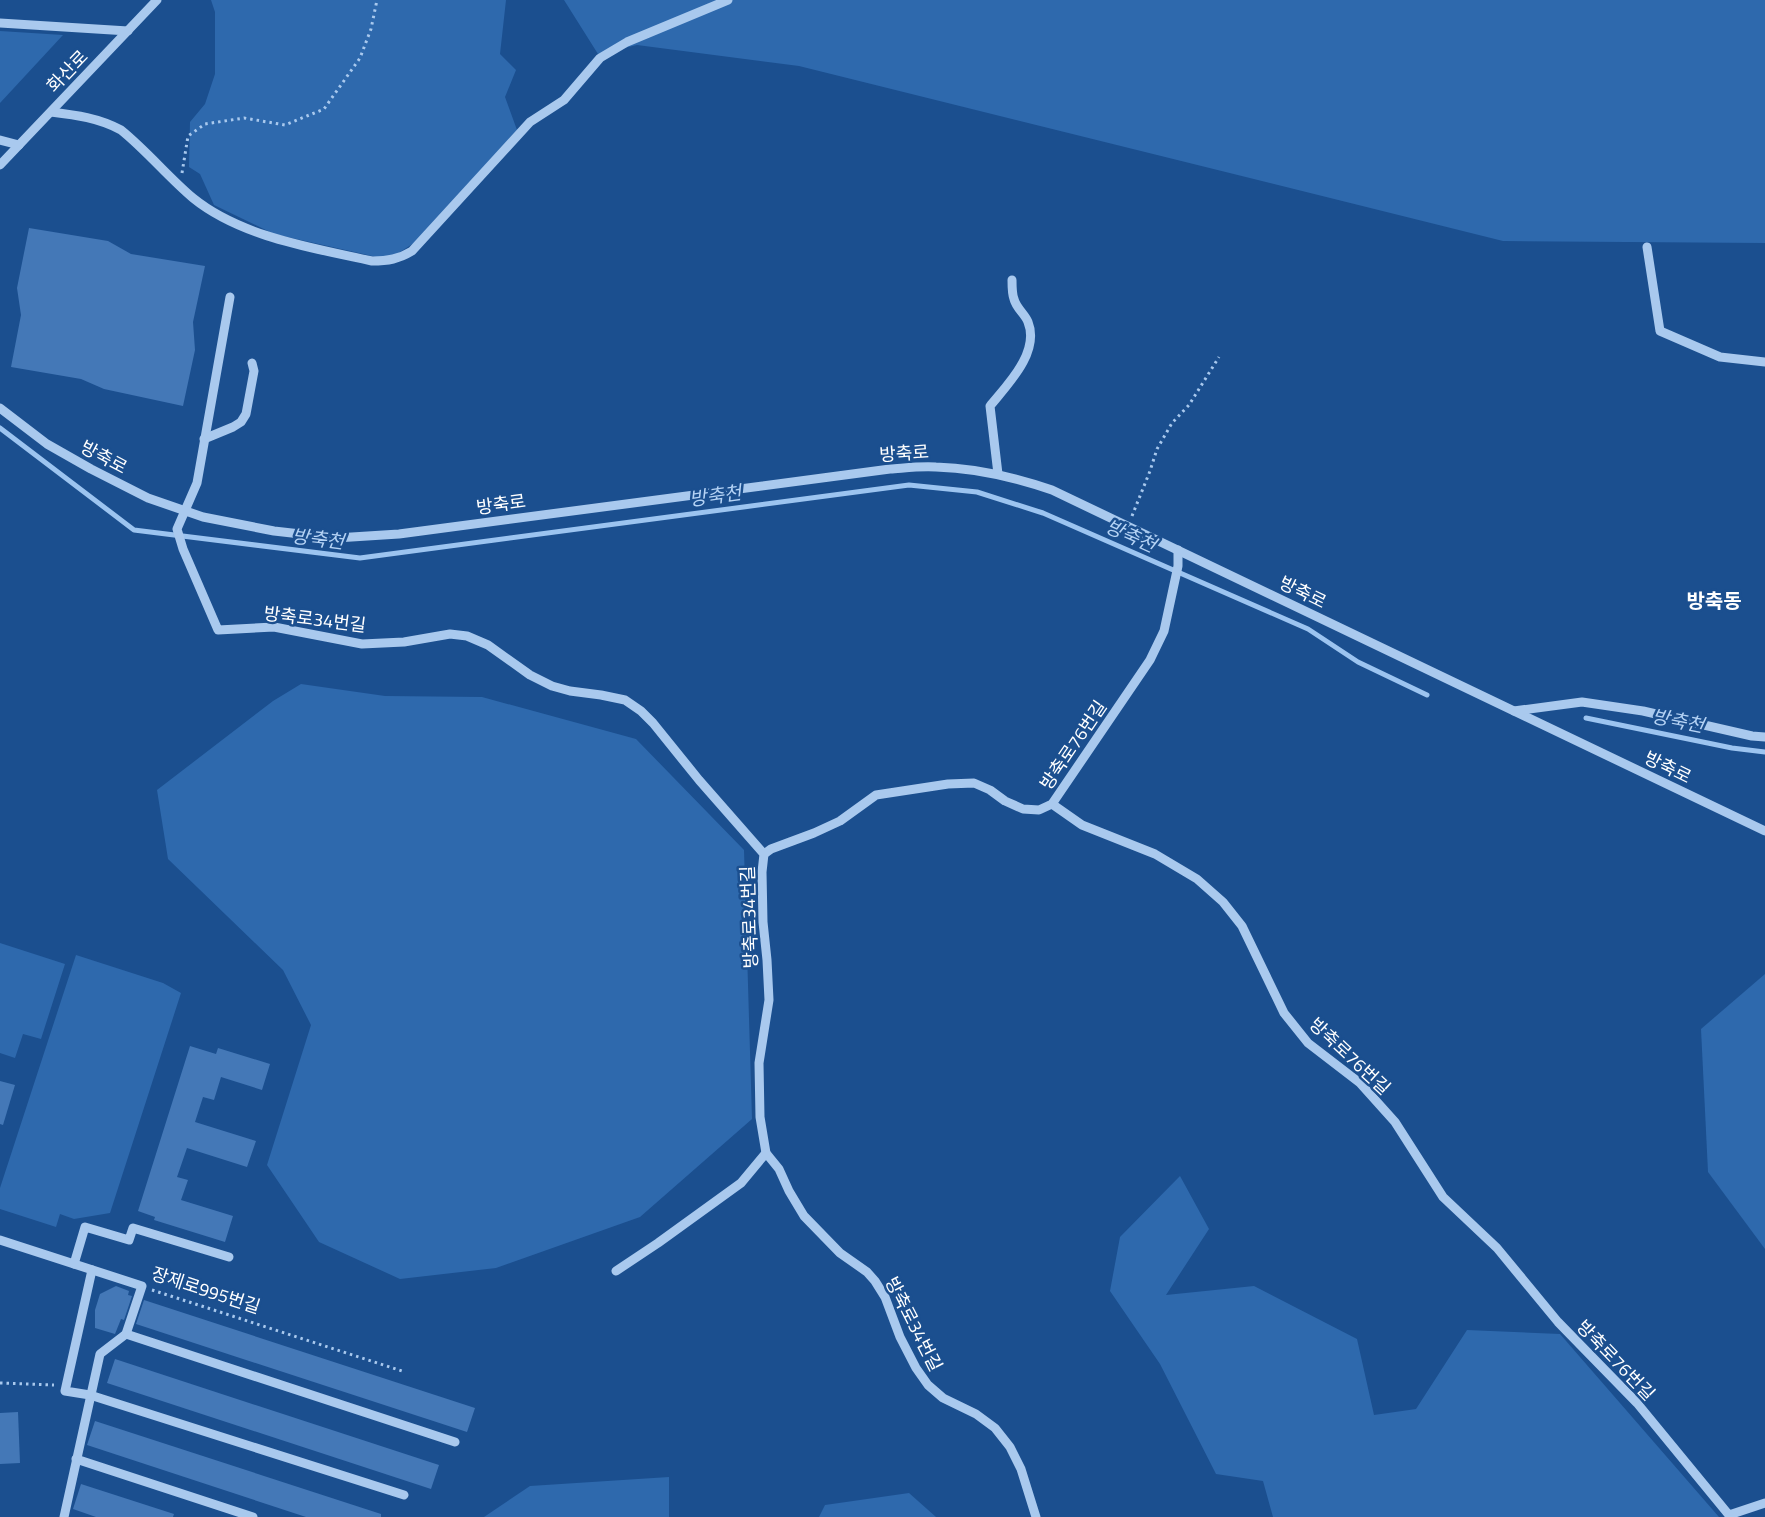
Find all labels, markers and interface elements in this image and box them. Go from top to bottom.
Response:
street label: 화산로 [40,44,94,98]
street label: 방축로 [76,433,132,481]
street label: 방축로 [878,438,930,468]
water label: 방축천 [687,477,744,513]
street label: 방축로 [475,487,527,521]
water label: 방축천 [1101,511,1162,560]
water label: 방축천 [290,520,347,556]
street label: 방축로 [1275,569,1331,615]
district label: 방축동 [1686,585,1742,616]
street label: 방축로34번길 [262,599,368,639]
street label: 방축로76번길 [1033,695,1113,795]
water label: 방축천 [1649,701,1708,740]
street label: 방축로 [1640,744,1696,790]
street label: 방축로34번길 [734,865,764,969]
street label: 방축로76번길 [1303,1011,1397,1101]
street label: 장제로995번길 [148,1260,264,1320]
street label: 방축로34번길 [879,1272,949,1376]
street label: 방축로76번길 [1571,1314,1661,1406]

